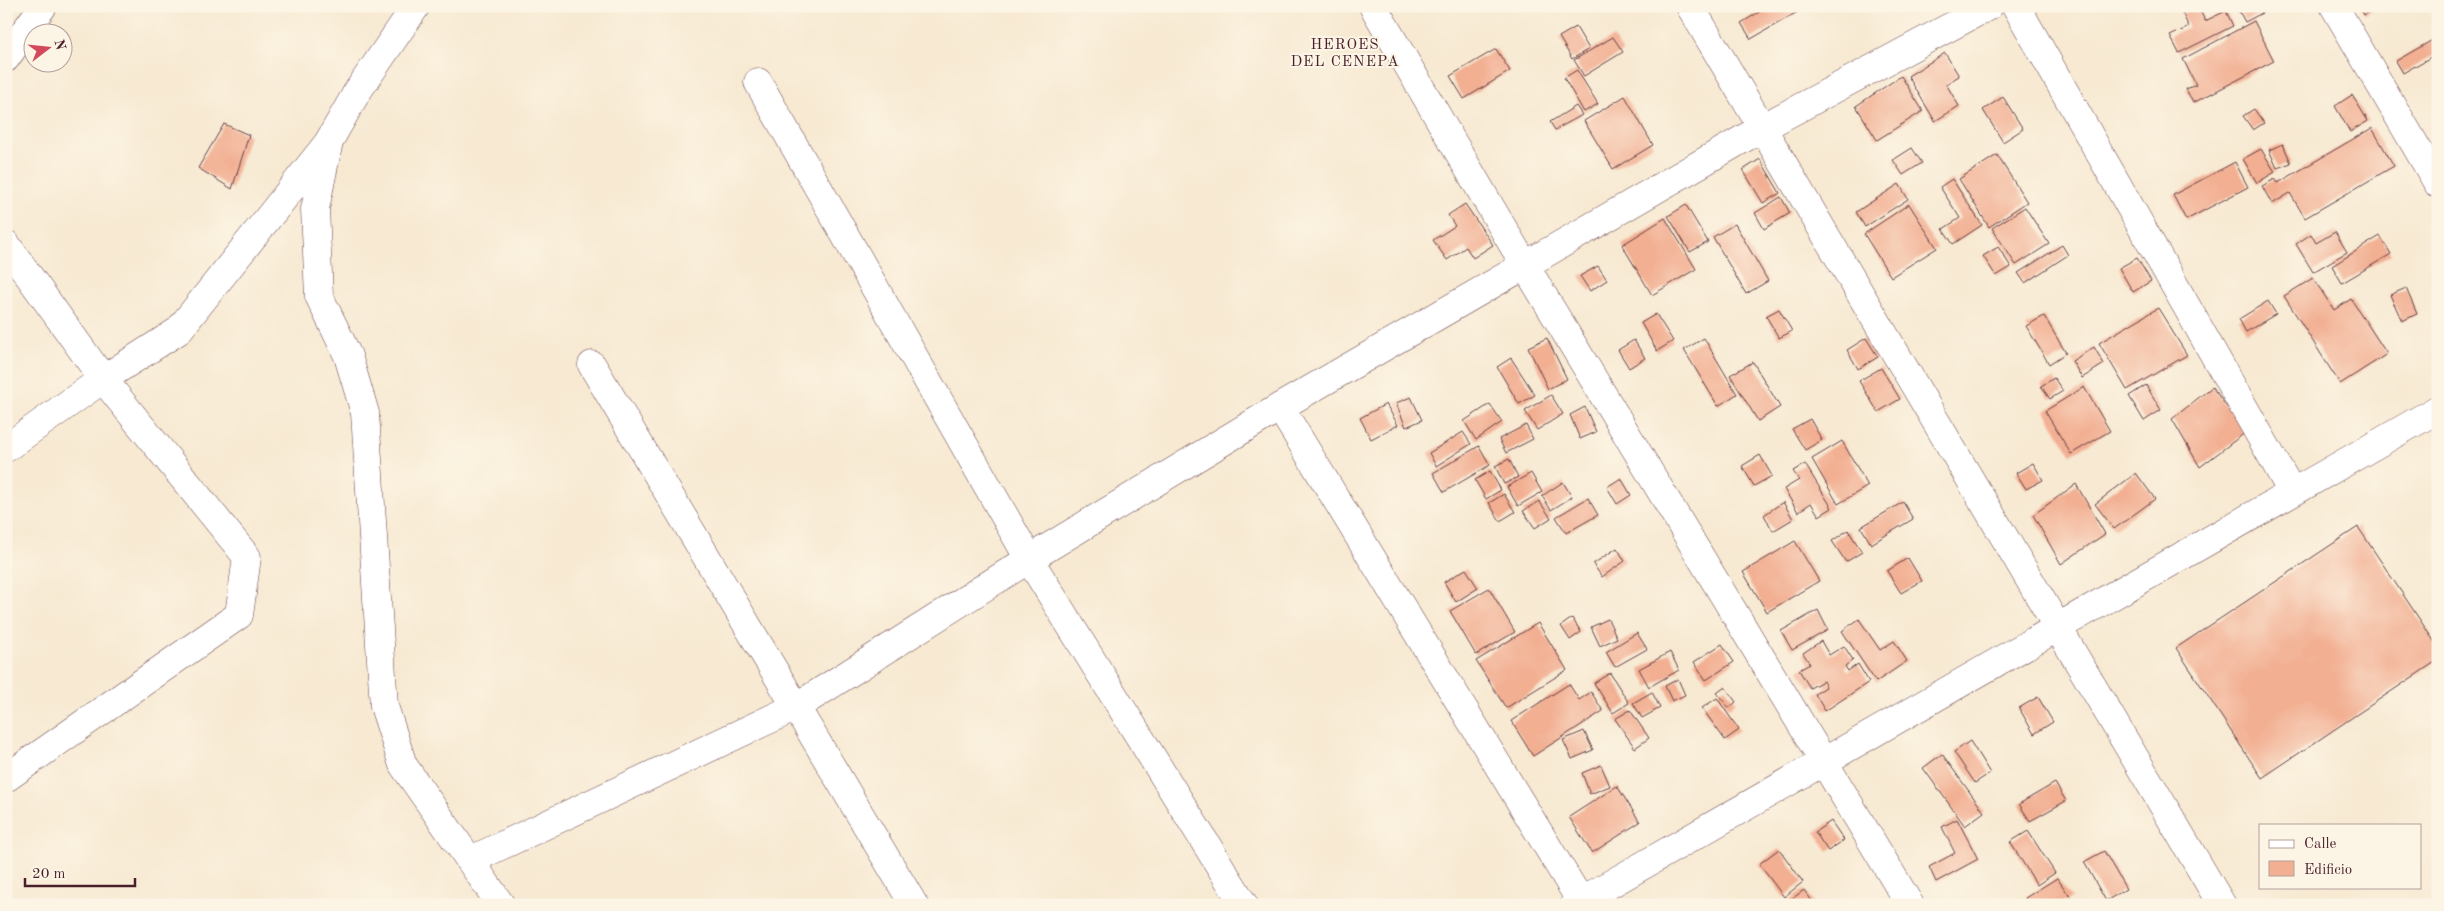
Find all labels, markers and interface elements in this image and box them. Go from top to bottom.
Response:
north arrow [22,22,72,72]
text: N [51,38,68,52]
district label: HEROES DEL CENEPA [1290,38,1400,70]
legend [2259,824,2422,888]
text: Calle [2304,837,2337,852]
scale bar [25,856,135,888]
text: Edificio [2304,863,2352,878]
text: 20 m [32,867,66,882]

